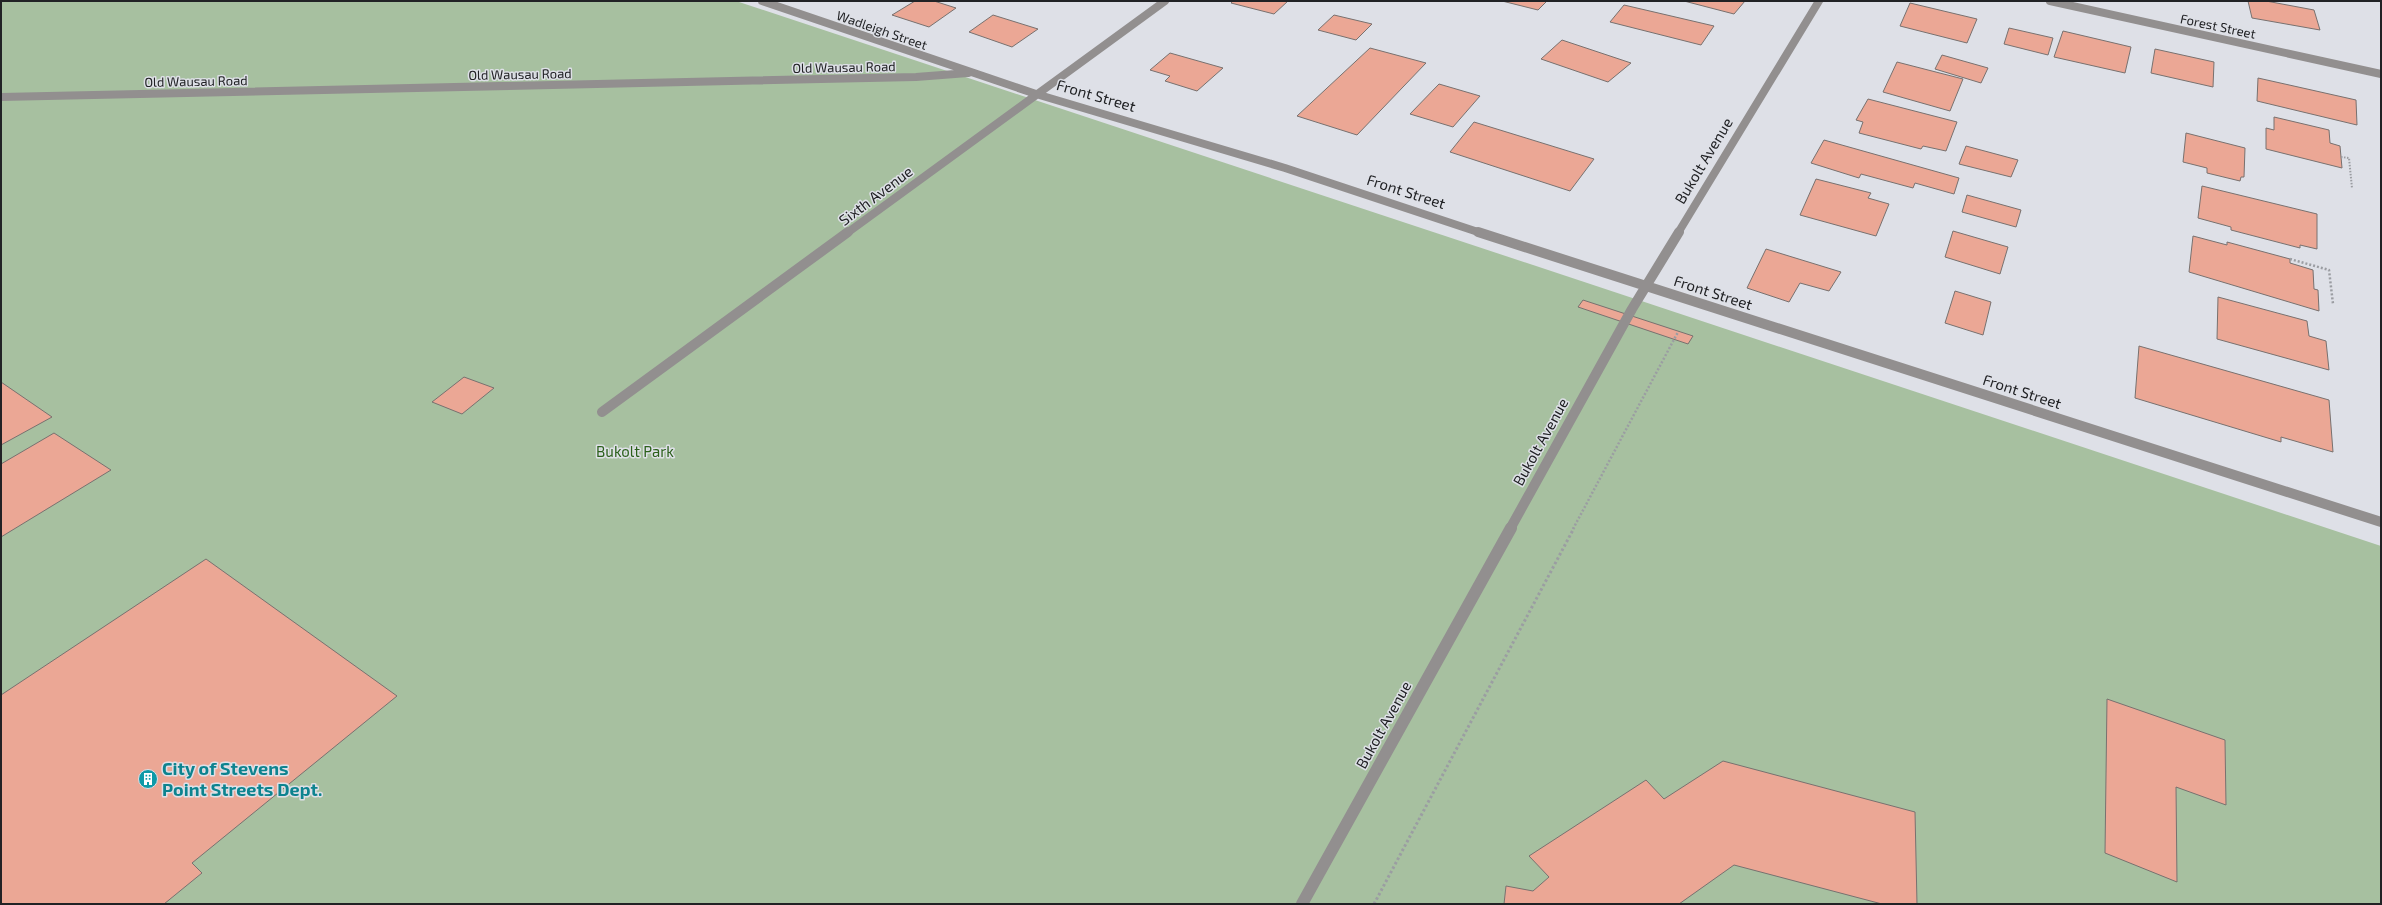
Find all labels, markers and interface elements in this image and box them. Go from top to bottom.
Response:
street label: Wadleigh Street [835,7,929,53]
street label: Forest Street [2179,10,2257,42]
street label: Old Wausau Road [792,58,896,76]
street label: Old Wausau Road [468,65,572,83]
street label: Old Wausau Road [144,72,248,90]
street label: Front Street [1055,75,1138,115]
street label: Bukolt Avenue [1670,114,1736,207]
street label: Sixth Avenue [835,162,916,229]
street label: Front Street [1365,170,1448,212]
street label: Front Street [1672,271,1755,313]
street label: Front Street [1981,370,2064,412]
street label: Bukolt Avenue [1509,395,1572,488]
park label: Bukolt Park [596,442,674,460]
street label: Bukolt Avenue [1352,678,1415,771]
place label: City of Stevens Point Streets Dept. [162,757,322,800]
building icon: City of Stevens Point Streets Dept. [137,768,159,790]

